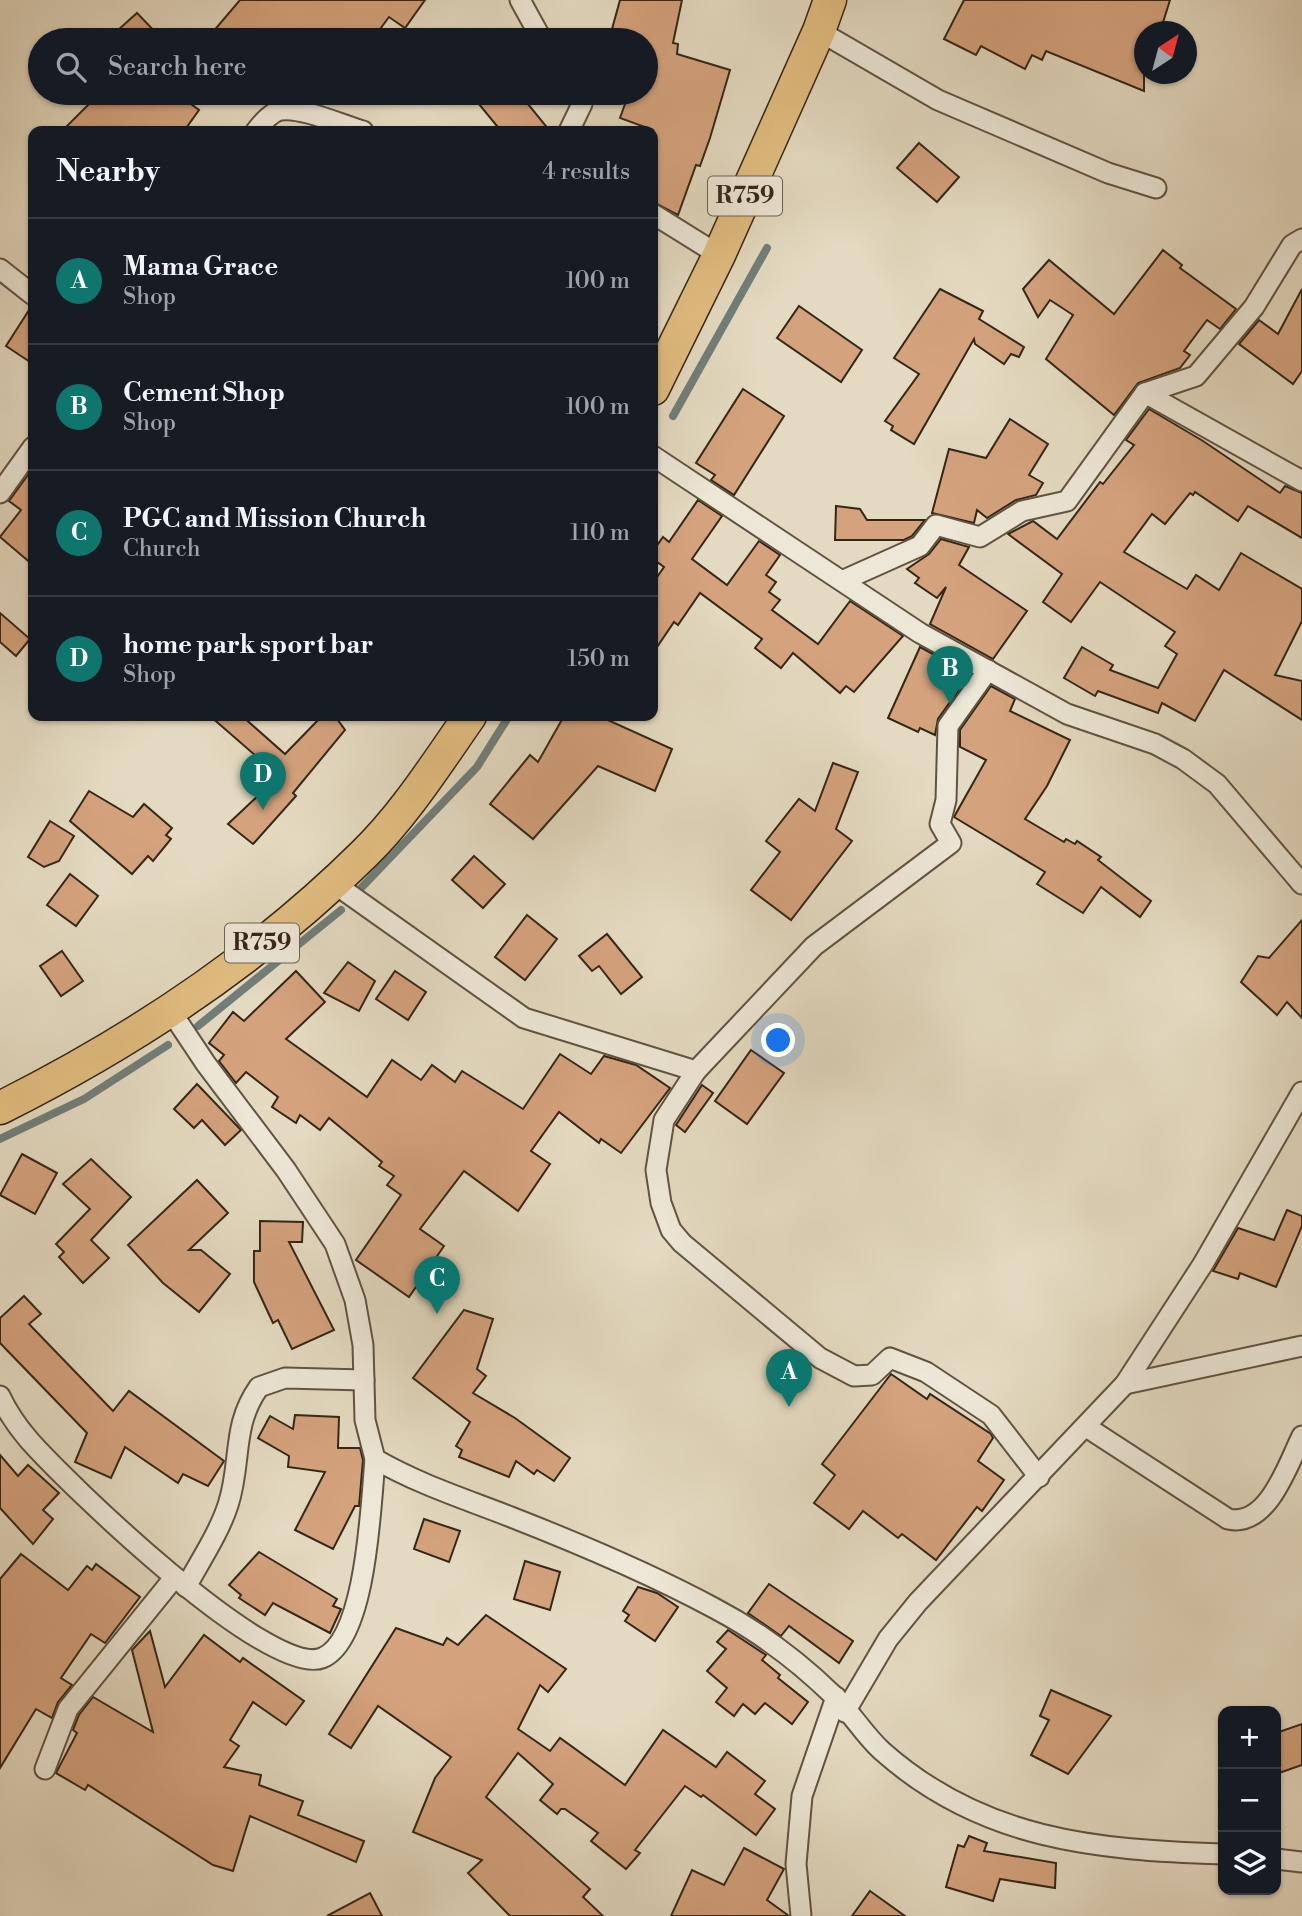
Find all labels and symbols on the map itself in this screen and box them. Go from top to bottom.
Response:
north arrow [1134,21,1197,84]
road number: R759 [708,176,782,216]
pin: B [927,646,973,704]
pin: D [240,752,286,810]
road number: R759 [225,924,299,962]
your location [761,1023,795,1057]
pin: C [414,1256,460,1314]
pin: A [766,1349,812,1407]

